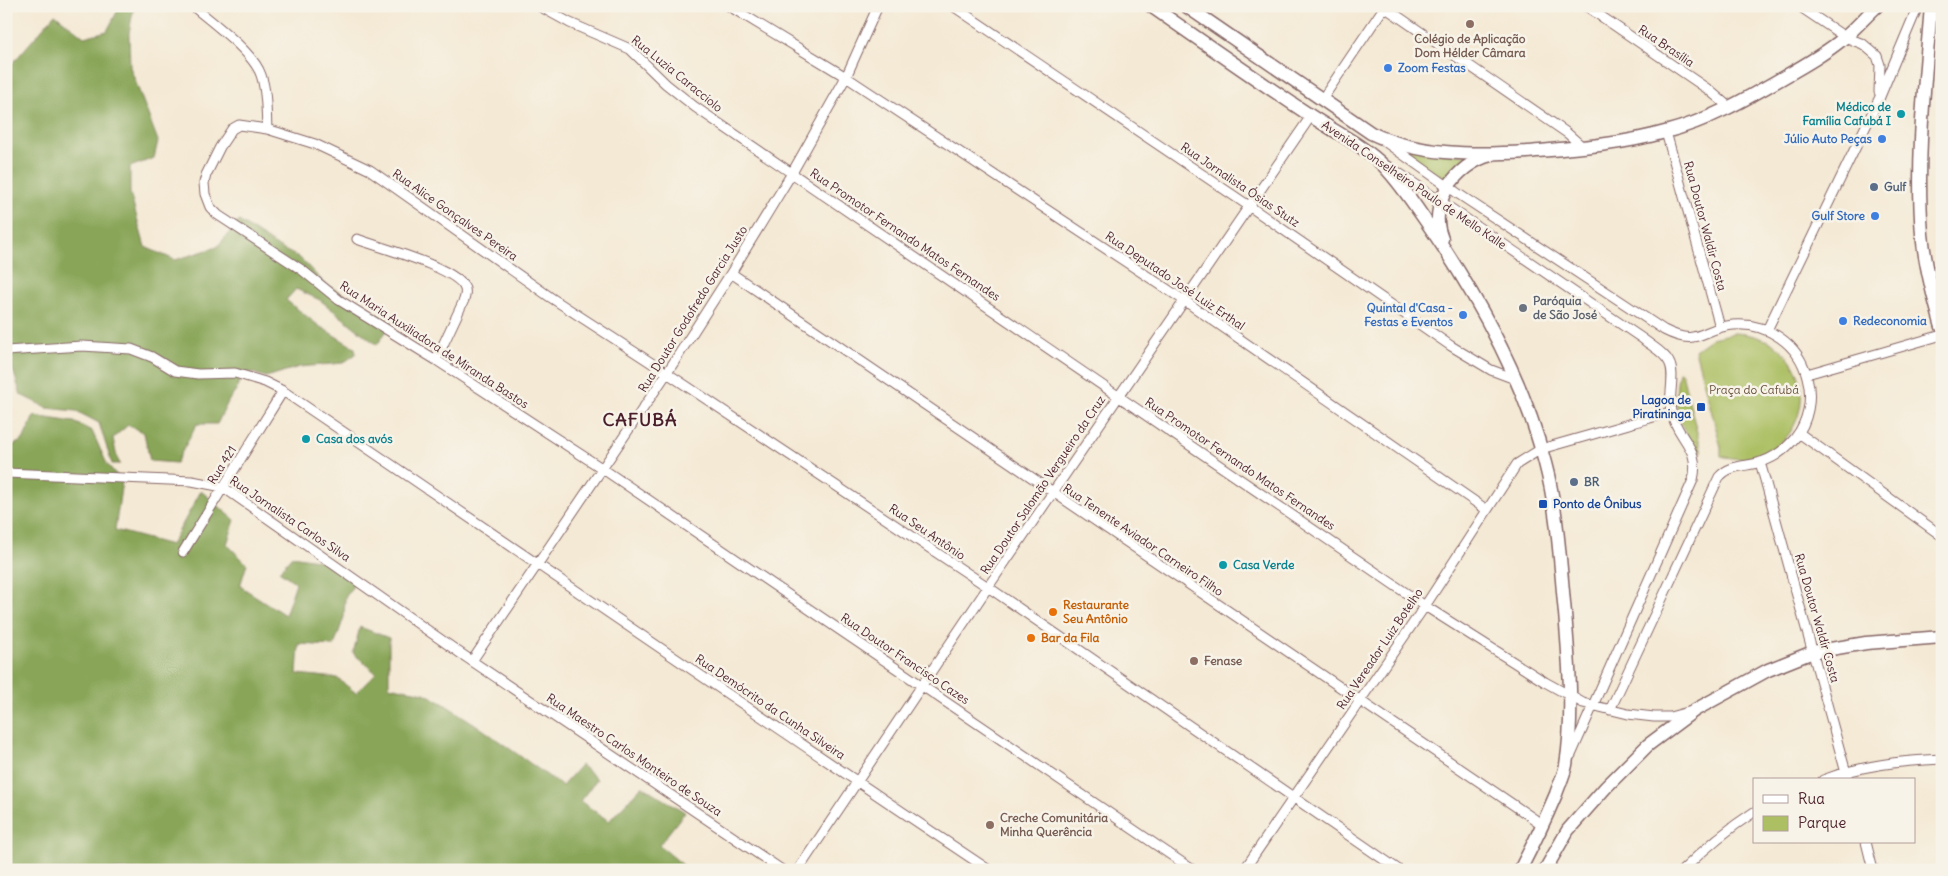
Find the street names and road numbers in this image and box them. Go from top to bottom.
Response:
street label: Rua Brasília [1636,21,1697,70]
street label: Rua Luzia Caracciolo [629,32,726,115]
street label: Avenida Conselheiro Paulo de Mello Kalle [1319,117,1509,252]
street label: Rua Jornalista Ósias Stutz [1178,139,1303,230]
street label: Rua Doutor Waldir Costa [1681,159,1730,292]
street label: Rua Promotor Fernando Matos Fernandes [807,165,1003,304]
street label: Rua Alice Gonçalves Pereira [390,166,521,264]
street label: Rua Doutor Godofredo Garcia Justo [635,222,750,395]
street label: Rua Deputado José Luiz Erthal [1103,228,1248,333]
street label: Rua Maria Auxiliadora de Miranda Bastos [337,278,532,411]
street label: Rua Doutor Salomão Vergueiro da Cruz [977,392,1108,577]
street label: Rua Promotor Fernando Matos Fernandes [1142,394,1338,533]
street label: Rua 421 [204,443,239,487]
street label: Rua Jornalista Carlos Silva [227,473,354,565]
street label: Rua Tenente Aviador Carneiro Filho [1060,480,1226,599]
street label: Rua Seu Antônio [886,500,969,563]
street label: Rua Doutor Waldir Costa [1792,552,1843,684]
street label: Rua Vereador Luiz Botelho [1333,585,1426,712]
street label: Rua Doutor Francisco Cazes [838,610,972,707]
street label: Rua Demócrito da Cunha Silveira [692,651,848,763]
street label: Rua Maestro Carlos Monteiro de Souza [544,690,725,819]

